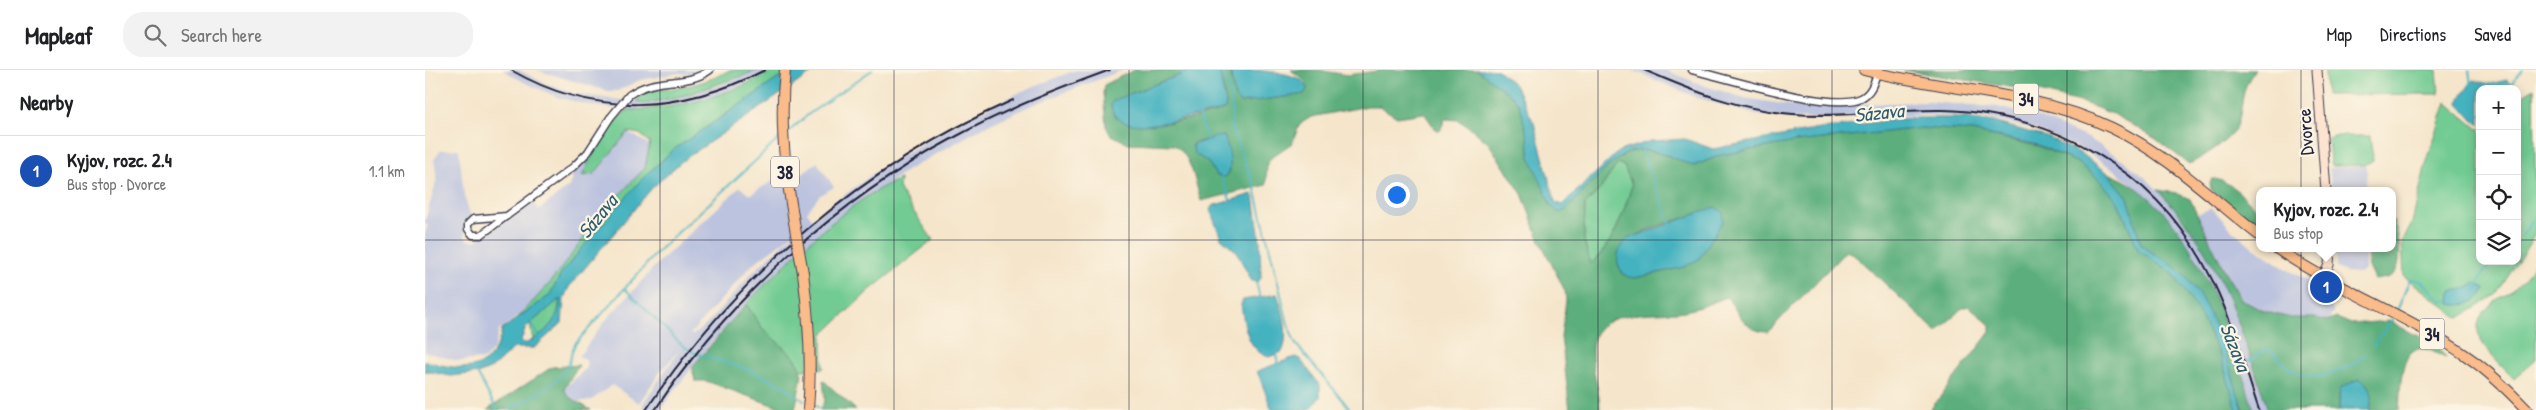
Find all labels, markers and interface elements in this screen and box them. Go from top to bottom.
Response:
search box [123,12,473,57]
text: Mapleaf [25,19,93,51]
icon: search [141,21,169,49]
text: Search here [181,22,262,48]
text: Map [2327,22,2352,47]
text: Directions [2380,22,2446,47]
text: Saved [2474,22,2511,47]
road number: 34 [2013,83,2039,114]
map controls [2476,85,2521,265]
button: + [2476,85,2521,130]
text: Nearby [20,88,73,117]
water label: Sázava [1853,96,1907,128]
street label: Dvorce [2290,107,2320,156]
button: − [2476,130,2521,175]
text: Kyjov, rozc. 2.4 [67,147,172,173]
road number: 38 [771,156,799,188]
text: 1 [33,160,39,182]
text: 1.1 km [369,160,405,182]
text: Bus stop · Dvorce [67,173,166,195]
button: locate [2476,175,2521,220]
your location [1384,182,1410,208]
water label: Sázava [571,187,624,244]
popup [2256,187,2396,252]
text: Kyjov, rozc. 2.4 [2274,196,2378,222]
button: layers [2476,220,2521,265]
text: Bus stop [2274,222,2323,244]
pin: 1 [2310,268,2342,306]
road number: 34 [2419,318,2445,350]
water label: Sázava [2214,319,2259,377]

